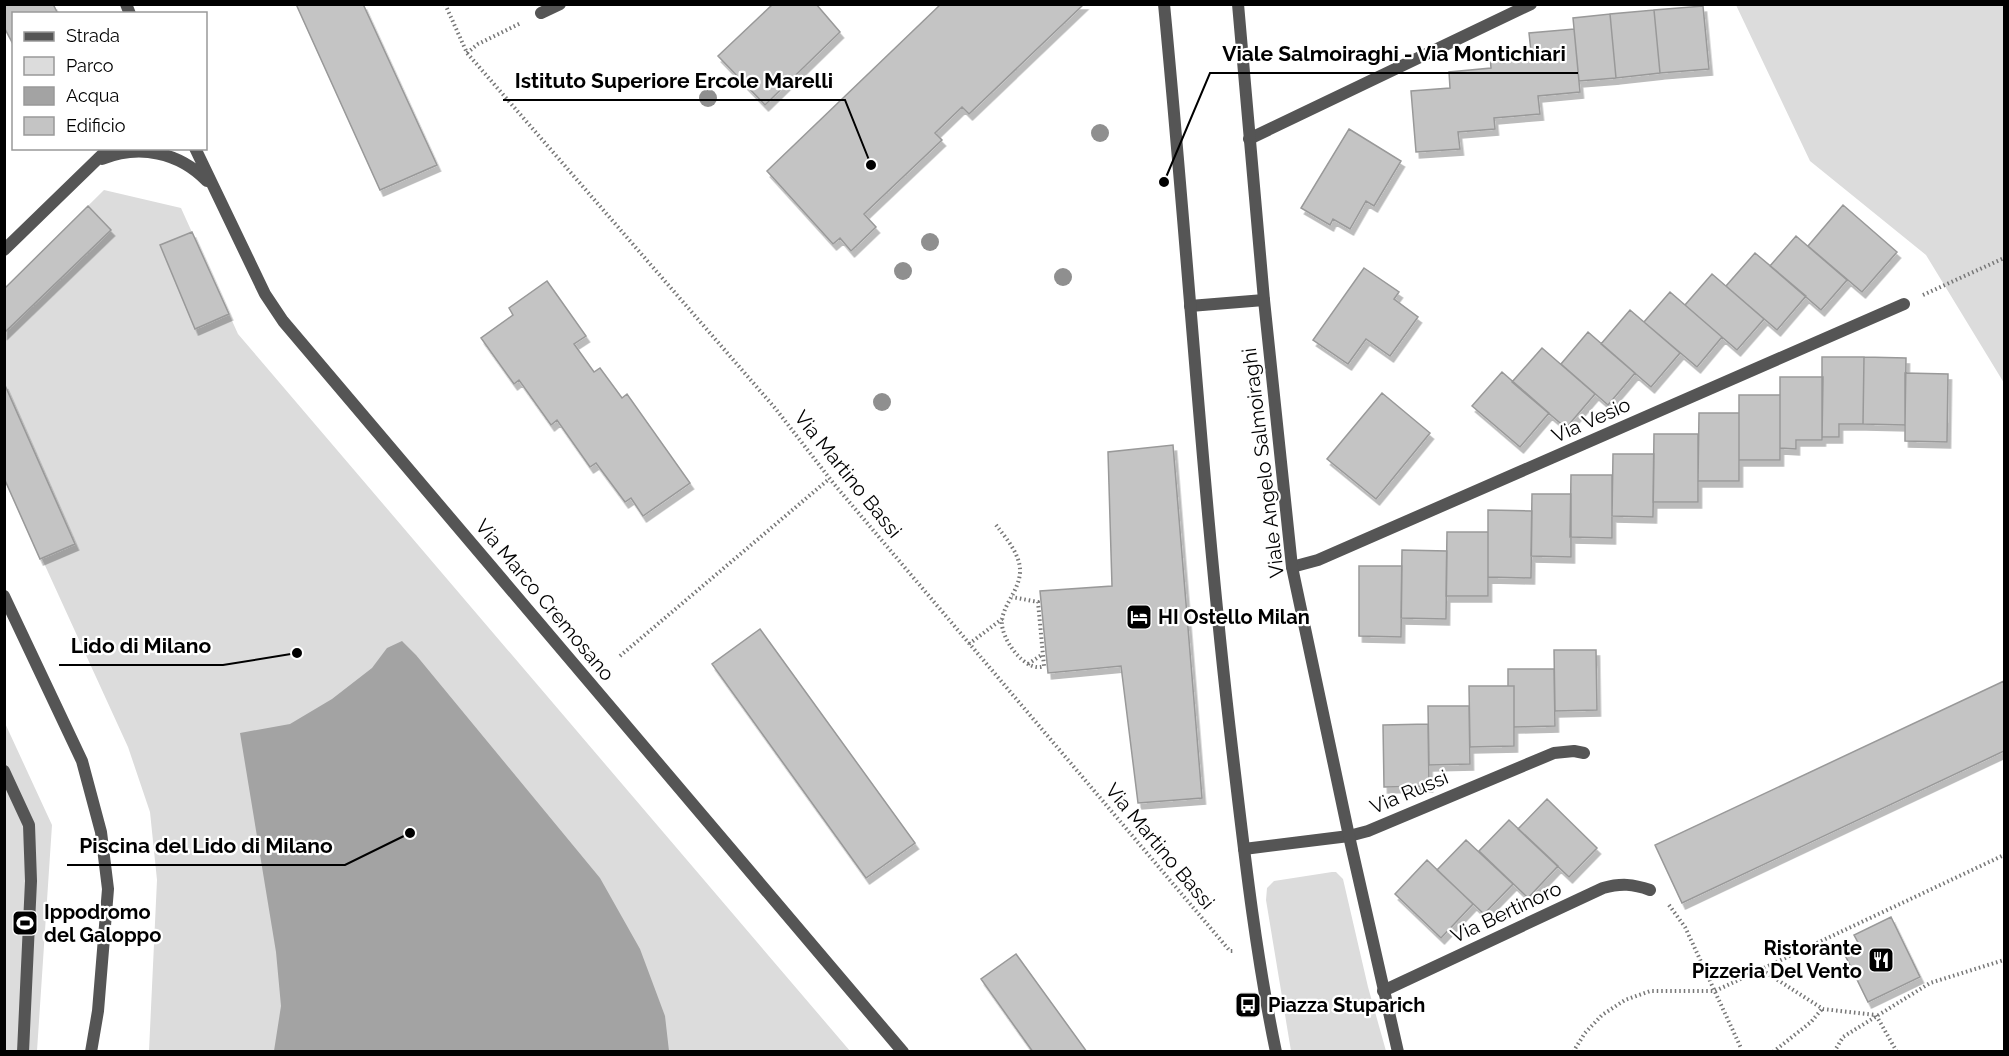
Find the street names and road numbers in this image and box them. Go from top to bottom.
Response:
street label: Viale Angelo Salmoiraghi [1237,347,1289,579]
street label: Via Vesio [1548,392,1634,448]
street label: Via Martino Bassi [789,405,907,543]
street label: Via Marco Cremosano [470,514,620,686]
street label: Via Russi [1366,765,1452,819]
street label: Via Martino Bassi [1100,778,1220,914]
street label: Via Bertinoro [1447,876,1565,948]

